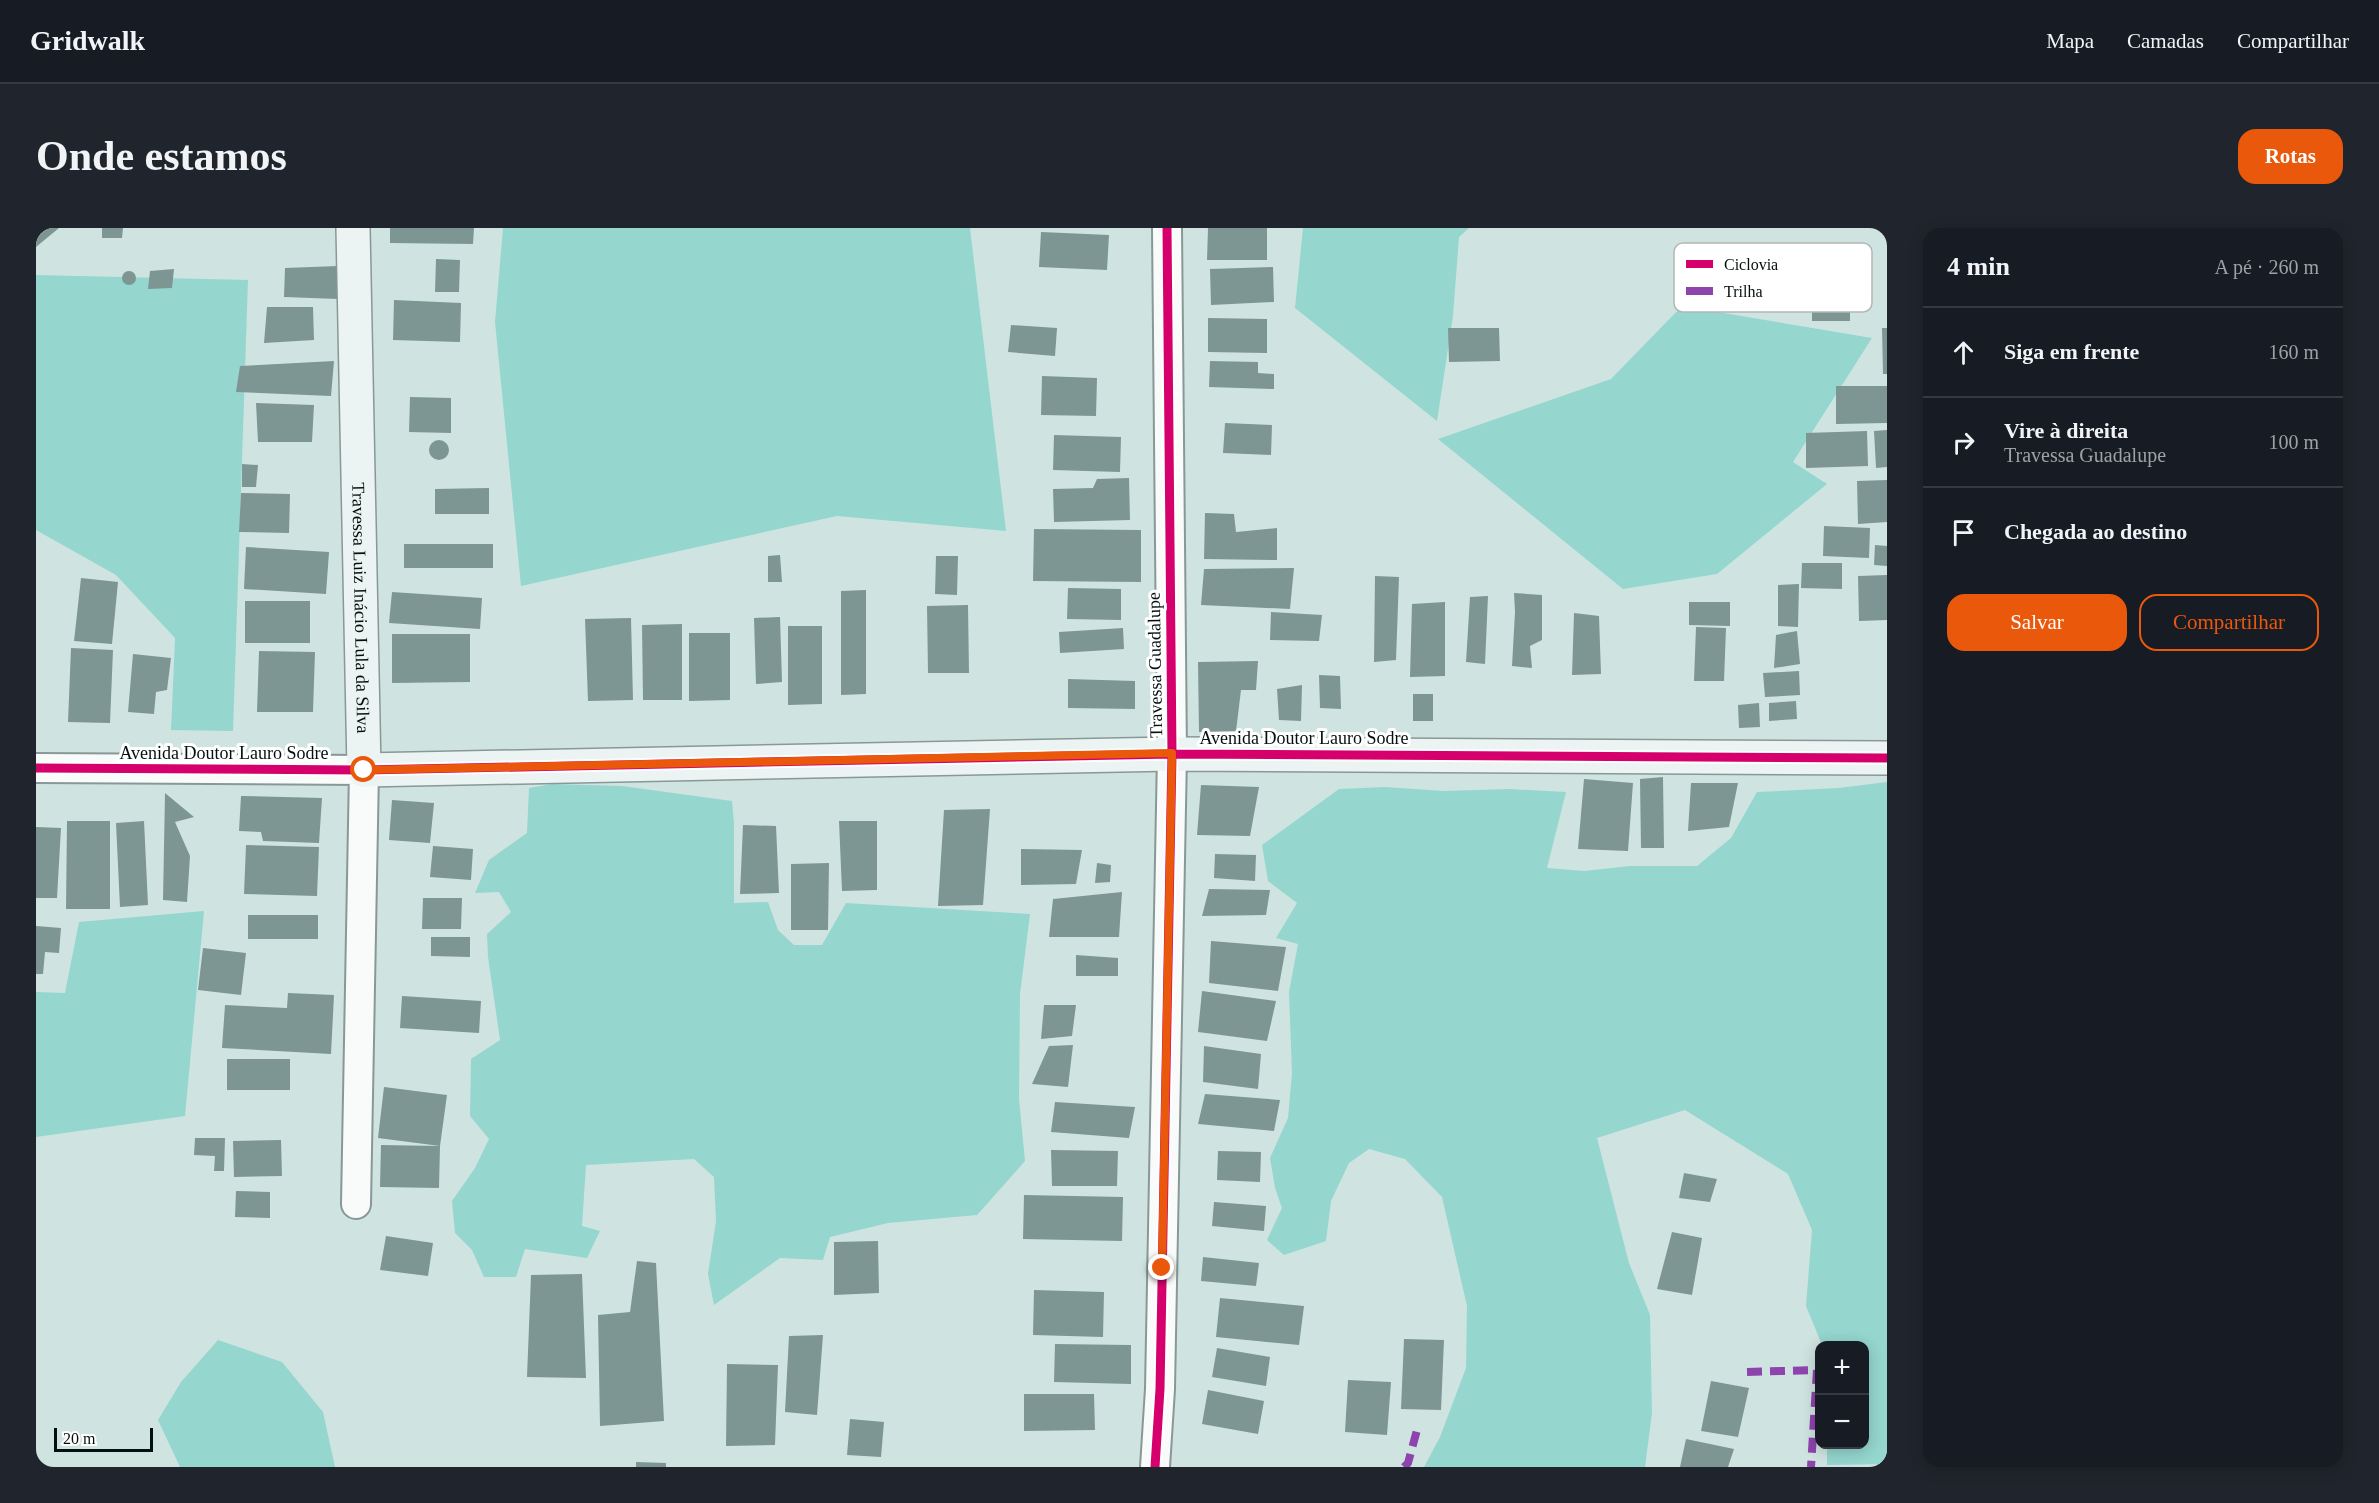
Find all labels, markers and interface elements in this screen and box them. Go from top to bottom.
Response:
text: Gridwalk [30,25,145,56]
text: Mapa [2046,29,2094,53]
text: Camadas [2127,29,2204,53]
text: Compartilhar [2237,29,2349,53]
button: Rotas [2238,129,2343,184]
text: Onde estamos [36,133,287,179]
legend [1674,243,1872,312]
text: 4 min [1947,252,2010,281]
text: Ciclovia [1724,256,1778,273]
text: A pé · 260 m [2215,256,2319,278]
text: Trilha [1724,283,1763,300]
icon: ahead [1947,336,1980,369]
text: Siga em frente [2004,339,2139,364]
text: 160 m [2268,341,2319,363]
text: Vire à direita [2004,418,2128,443]
icon: right [1947,426,1980,459]
text: 100 m [2268,431,2319,453]
text: Travessa Guadalupe [2004,444,2166,466]
street label: Travessa Luiz Inácio Lula da Silva [348,482,373,734]
icon: arrive [1947,516,1980,549]
text: Chegada ao destino [2004,519,2187,544]
street label: Travessa Guadalupe [1144,592,1166,738]
button: Salvar [1947,594,2127,651]
button: Compartilhar [2139,594,2319,651]
street label: Avenida Doutor Lauro Sodre [1199,728,1409,748]
street label: Avenida Doutor Lauro Sodre [119,743,329,763]
route start [350,756,376,782]
route end [1148,1254,1174,1280]
map controls [1815,1341,1869,1449]
button: + [1815,1341,1869,1395]
button: − [1815,1395,1869,1449]
scale bar [54,1425,153,1452]
text: 20 m [63,1430,95,1447]

